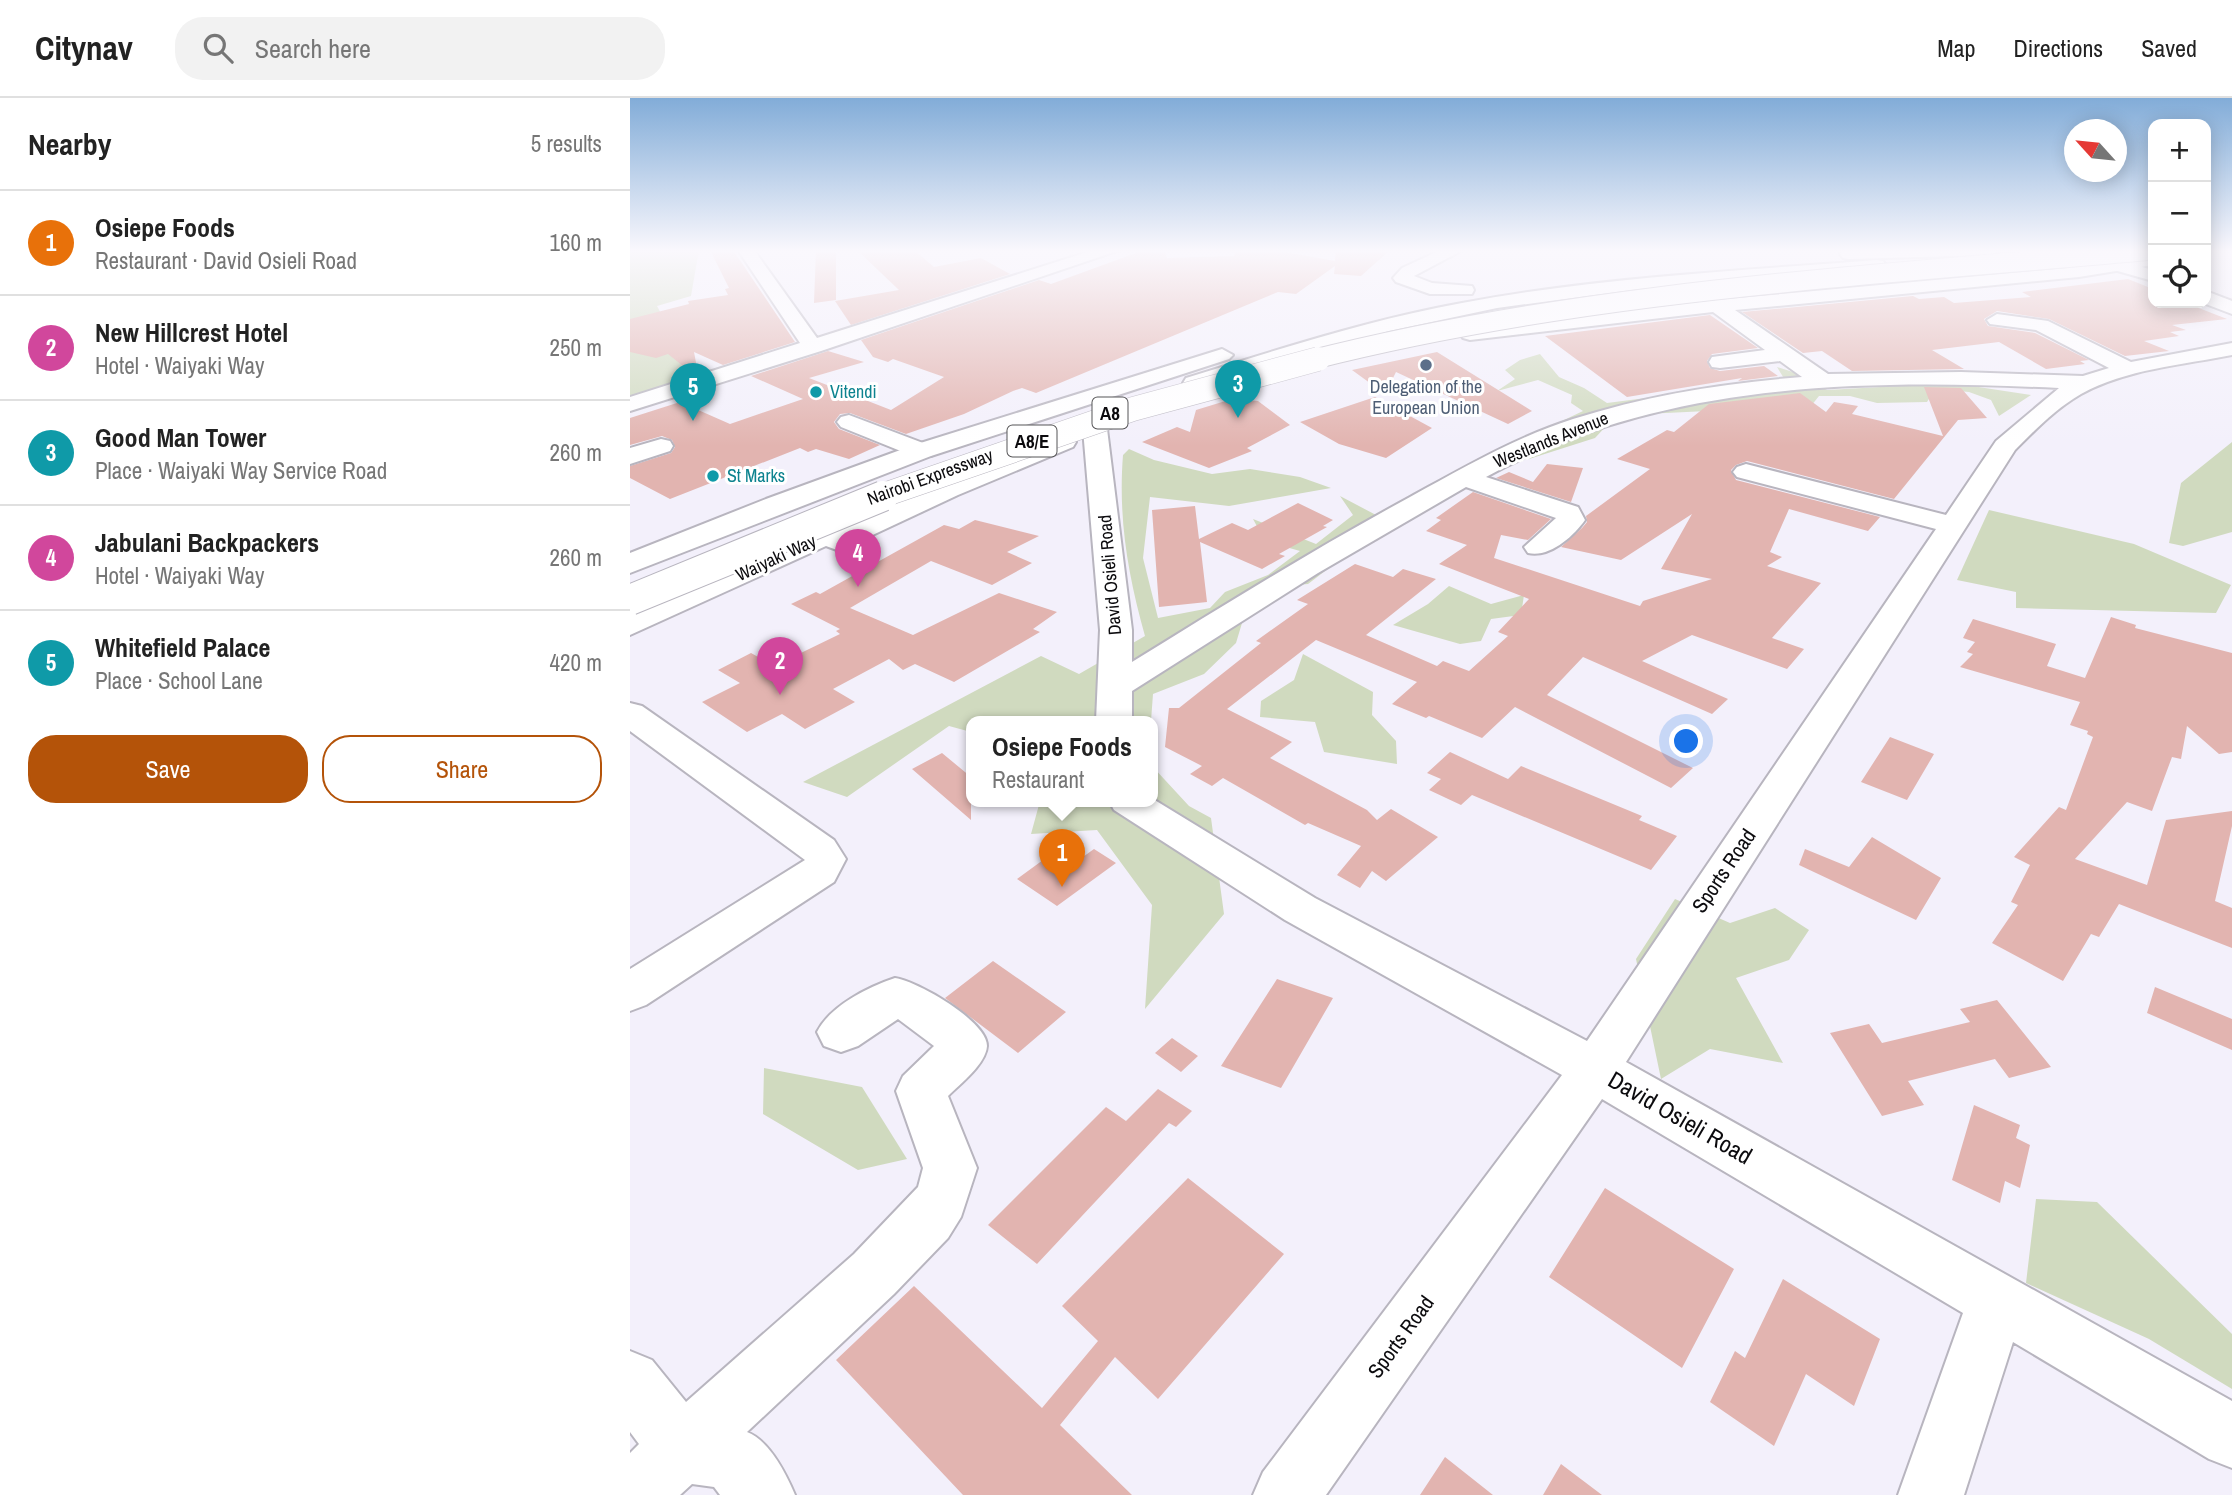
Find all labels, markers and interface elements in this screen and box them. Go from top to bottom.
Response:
search box [175,17,665,80]
text: Citynav [35,26,133,70]
icon: search [199,29,237,67]
text: Search here [255,31,371,66]
text: Map [1937,32,1975,64]
text: Directions [2013,32,2103,64]
text: Saved [2141,32,2197,64]
north arrow [2064,119,2127,182]
map controls [2148,119,2211,308]
button: + [2148,119,2211,182]
text: Nearby [28,124,111,164]
text: 5 results [531,128,602,159]
button: − [2148,182,2211,245]
text: Osiepe Foods [95,210,235,245]
text: 1 [46,227,56,258]
text: 160 m [550,227,602,258]
text: Restaurant · David Osieli Road [95,245,357,276]
button: locate [2148,245,2211,308]
text: New Hillcrest Hotel [95,315,288,350]
text: 2 [46,332,56,363]
text: 250 m [550,332,602,363]
text: Hotel · Waiyaki Way [95,350,264,381]
marker: Delegation of the European Union [1418,357,1434,373]
pin: 3 [1215,360,1261,418]
pin: 5 [670,363,716,421]
place label: Delegation of the European Union [1370,374,1482,420]
place label: Vitendi [830,379,877,404]
marker: Vitendi [808,384,824,400]
road number: A8 [1092,398,1128,428]
street label: Westlands Avenue [1490,405,1612,474]
text: Good Man Tower [95,420,266,455]
road number: A8/E [1008,426,1056,456]
text: 3 [46,437,56,468]
text: 260 m [550,437,602,468]
street label: Nairobi Expressway [863,442,997,511]
text: Place · Waiyaki Way Service Road [95,455,387,486]
place label: St Marks [727,463,785,488]
marker: St Marks [705,468,721,484]
street label: David Osieli Road [1092,514,1127,636]
text: Jabulani Backpackers [95,525,319,560]
street label: Waiyaki Way [732,528,821,587]
pin: 4 [835,529,881,587]
text: 4 [46,542,56,573]
text: 260 m [550,542,602,573]
text: Hotel · Waiyaki Way [95,560,264,591]
text: Whitefield Palace [95,630,270,665]
pin: 2 [757,637,803,695]
text: 5 [46,647,56,678]
text: 420 m [550,647,602,678]
text: Place · School Lane [95,665,263,696]
popup [966,716,1158,807]
your location [1669,724,1703,758]
text: Osiepe Foods [992,729,1132,764]
button: Save [28,735,308,803]
button: Share [322,735,602,803]
text: Restaurant [992,764,1084,795]
street label: Sports Road [1685,823,1762,919]
pin: 1 [1039,829,1085,887]
street label: David Osieli Road [1603,1063,1758,1171]
street label: Sports Road [1361,1289,1440,1384]

